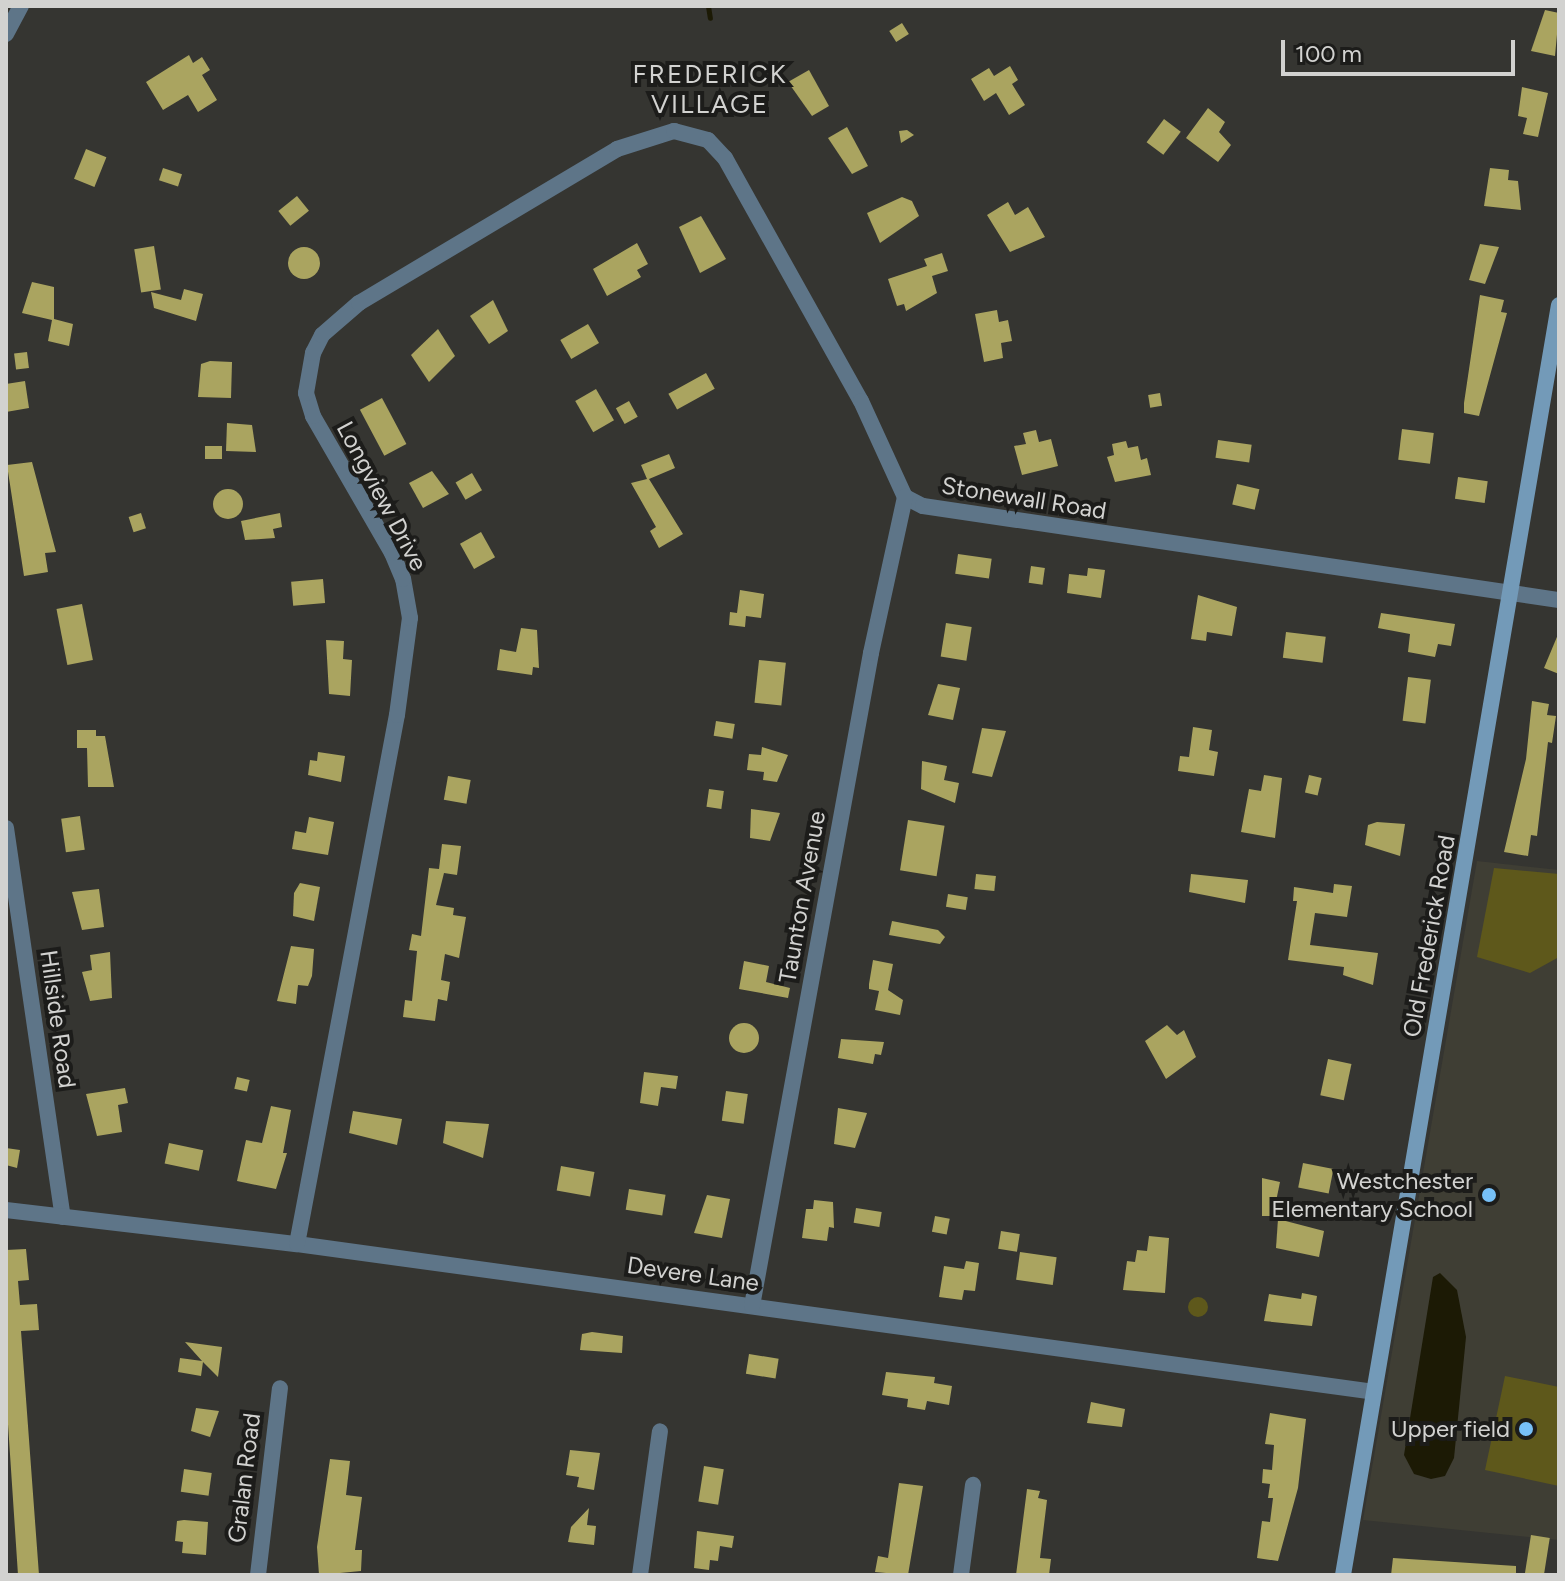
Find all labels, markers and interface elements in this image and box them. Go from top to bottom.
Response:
scale bar [1285,24,1519,74]
text: 100 m [1295,39,1362,68]
district label: FREDERICK VILLAGE [633,59,787,120]
street label: Longview Drive [331,416,433,576]
street label: Stonewall Road [940,471,1108,525]
street label: Taunton Avenue [773,809,831,985]
street label: Old Frederick Road [1397,833,1461,1039]
street label: Hillside Road [34,948,82,1090]
place label: Westchester Elementary School [1271,1167,1473,1223]
marker: Westchester Elementary School [1480,1186,1498,1204]
street label: Devere Lane [625,1250,761,1298]
street label: Gralan Road [222,1411,266,1545]
place label: Upper field [1391,1415,1510,1443]
marker: Upper field [1517,1420,1535,1438]

